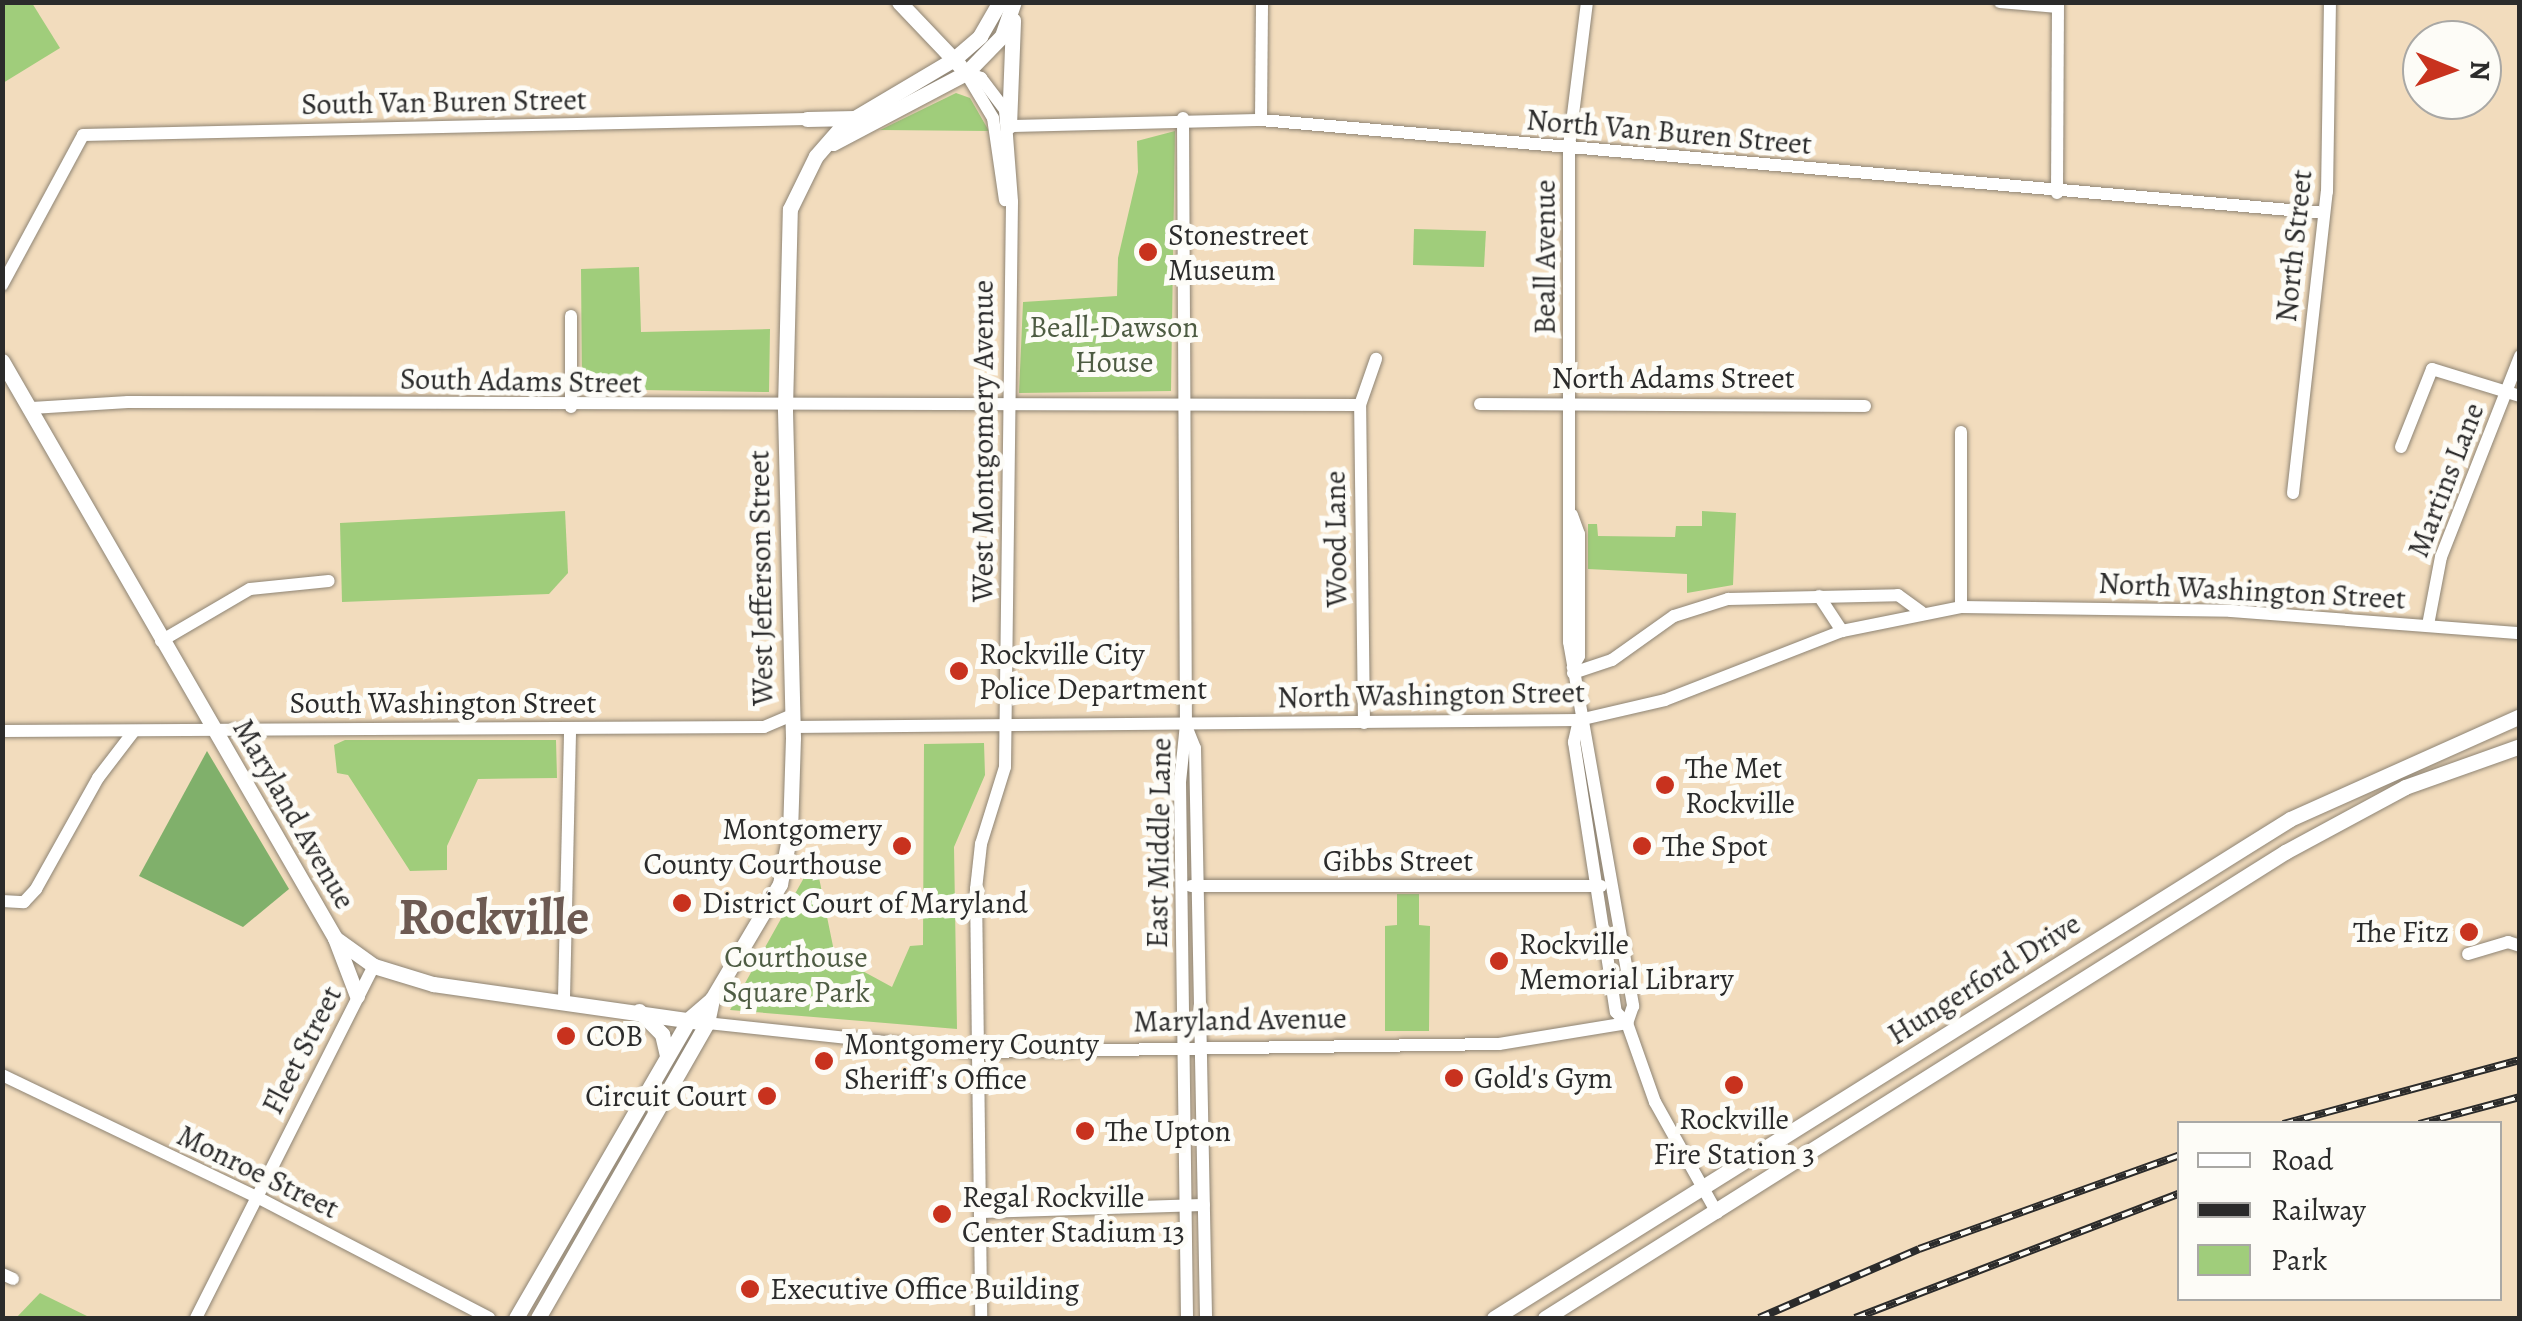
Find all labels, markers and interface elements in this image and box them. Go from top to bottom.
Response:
north arrow [2402,20,2502,120]
text: N [2461,60,2499,81]
street label: South Van Buren Street [301,82,587,122]
street label: North Van Buren Street [1525,102,1813,162]
street label: North Street [2268,168,2320,324]
street label: Beall Avenue [1527,180,1563,334]
place label: Stonestreet Museum [1168,217,1309,288]
marker: Stonestreet Museum [1137,241,1159,263]
street label: West Montgomery Avenue [965,280,1001,602]
park label: Beall-Dawson House [1029,309,1199,380]
street label: North Adams Street [1551,360,1795,396]
street label: South Adams Street [400,361,642,401]
street label: Martins Lane [2400,398,2492,562]
street label: West Jefferson Street [741,450,781,706]
street label: Wood Lane [1317,470,1355,608]
street label: North Washington Street [2097,565,2407,617]
place label: Rockville City Police Department [979,636,1207,706]
marker: Rockville City Police Department [948,660,970,682]
street label: North Washington Street [1277,674,1585,716]
street label: South Washington Street [290,685,596,721]
street label: Maryland Avenue [225,713,363,915]
street label: East Middle Lane [1139,737,1179,949]
place label: The Met Rockville [1685,750,1795,820]
marker: The Met Rockville [1654,774,1676,796]
place label: Montgomery County Courthouse [644,811,882,882]
place label: The Spot [1662,828,1768,864]
marker: Montgomery County Courthouse [891,835,913,857]
marker: The Spot [1631,835,1653,857]
street label: Gibbs Street [1323,843,1473,879]
place label: District Court of Maryland [702,885,1028,921]
district label: Rockville [399,888,589,948]
marker: District Court of Maryland [671,892,693,914]
street label: Hungerford Drive [1881,905,2087,1053]
place label: The Fitz [2353,914,2449,950]
marker: The Fitz [2458,921,2480,943]
place label: Rockville Memorial Library [1519,926,1734,996]
park label: Courthouse Square Park [722,939,870,1010]
marker: Rockville Memorial Library [1488,950,1510,972]
street label: Fleet Street [254,980,350,1120]
street label: Maryland Avenue [1133,1000,1347,1040]
place label: COB [586,1018,643,1054]
marker: COB [555,1025,577,1047]
place label: Montgomery County Sheriff's Office [844,1026,1099,1096]
marker: Montgomery County Sheriff's Office [813,1050,835,1072]
place label: Gold's Gym [1474,1060,1613,1096]
marker: Gold's Gym [1443,1067,1465,1089]
marker: Rockville Fire Station 3 [1723,1074,1745,1096]
place label: Circuit Court [585,1078,747,1114]
marker: Circuit Court [756,1085,778,1107]
place label: Rockville Fire Station 3 [1653,1101,1815,1172]
place label: The Upton [1105,1113,1231,1149]
street label: Monroe Street [171,1117,345,1227]
marker: The Upton [1074,1120,1096,1142]
legend [2177,1121,2502,1301]
text: Road [2271,1140,2333,1180]
place label: Regal Rockville Center Stadium 13 [962,1179,1185,1250]
text: Railway [2271,1190,2366,1230]
marker: Regal Rockville Center Stadium 13 [931,1203,953,1225]
text: Park [2271,1240,2327,1280]
place label: Executive Office Building [770,1271,1079,1307]
marker: Executive Office Building [739,1278,761,1300]

